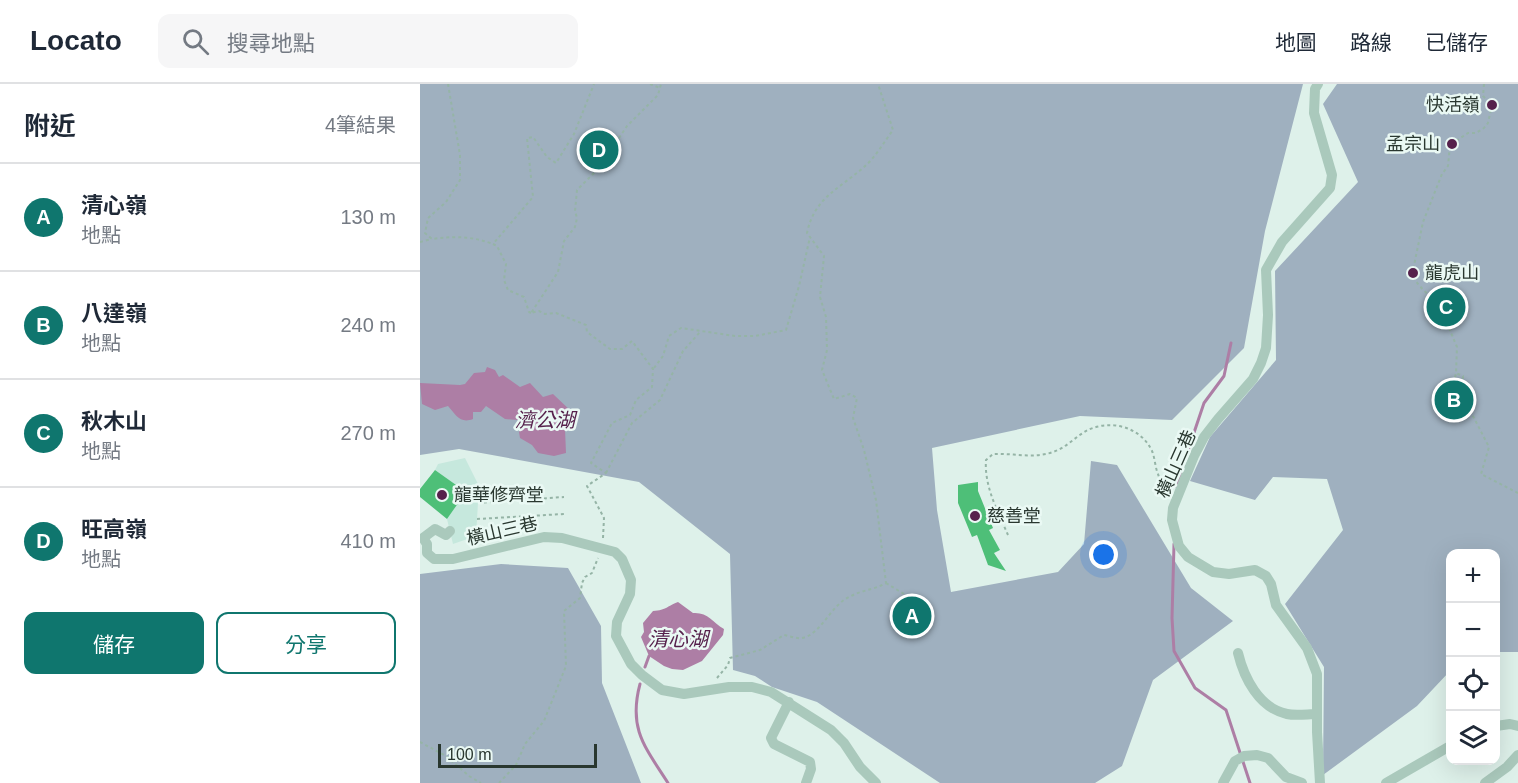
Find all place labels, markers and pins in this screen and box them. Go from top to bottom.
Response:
place label: 快活嶺 [1426,95,1480,115]
marker: 快活嶺 [1485,98,1499,112]
pin: D [580,128,618,172]
place label: 孟宗山 [1386,134,1440,154]
marker: 孟宗山 [1445,137,1459,151]
place label: 龍虎山 [1425,263,1479,283]
marker: 龍虎山 [1406,266,1420,280]
pin: C [1426,284,1466,330]
pin: B [1434,378,1474,422]
place label: 龍華修齊堂 [454,485,544,505]
marker: 龍華修齊堂 [435,488,449,502]
place label: 慈善堂 [987,506,1041,526]
marker: 慈善堂 [968,509,982,523]
pin: A [892,594,932,638]

